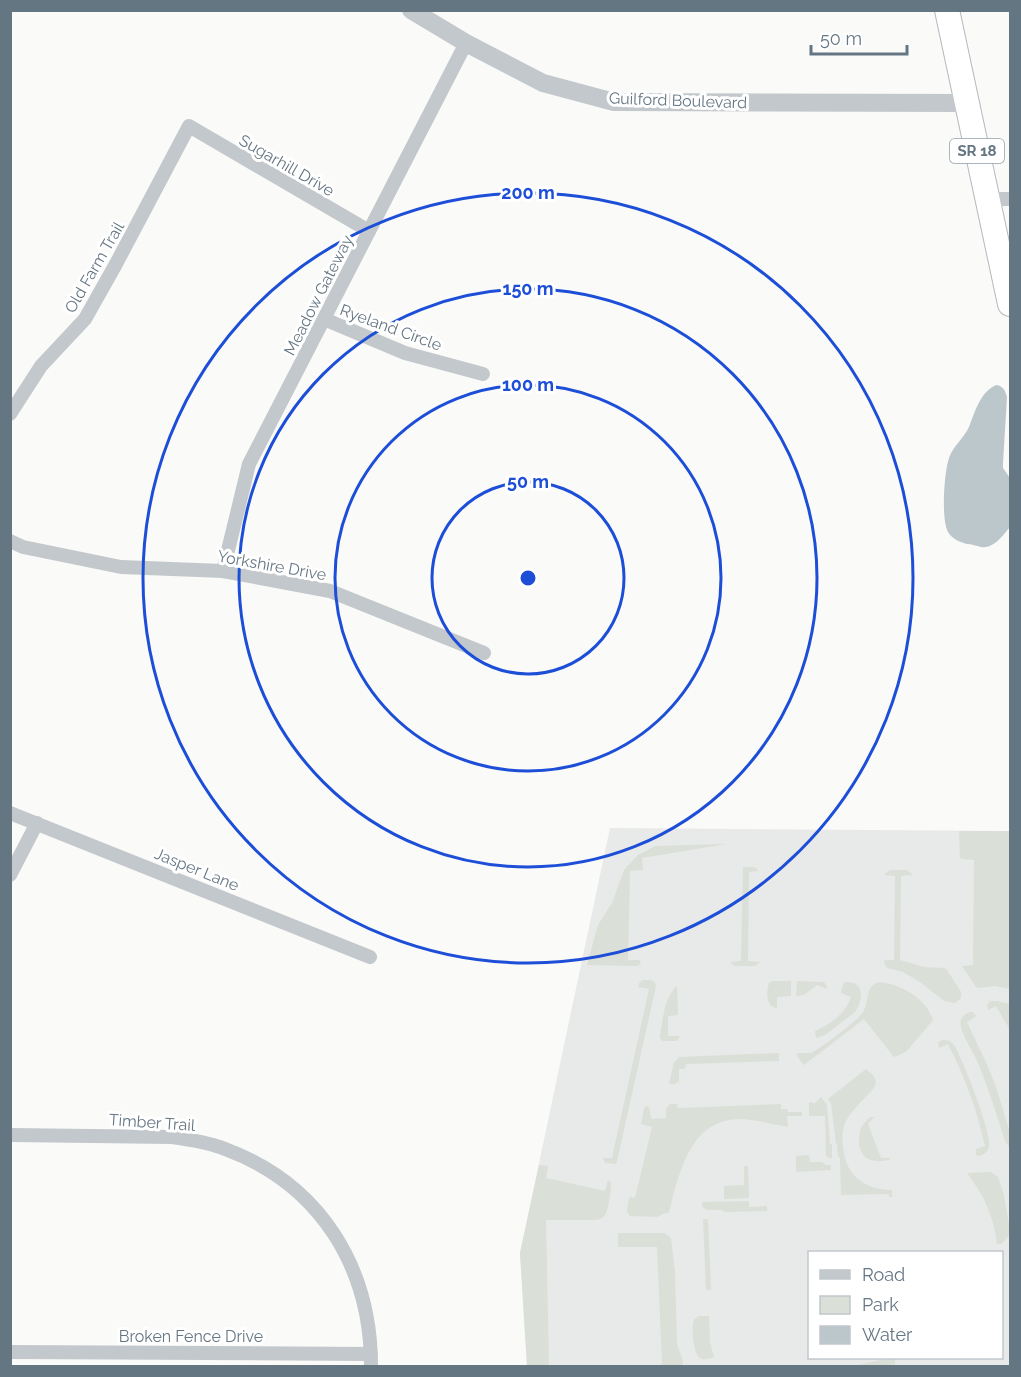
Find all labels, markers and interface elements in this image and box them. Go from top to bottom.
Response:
scale bar [811,18,907,56]
text: 50 m [820,28,862,49]
street label: Guilford Boulevard [609,89,747,112]
street label: Sugarhill Drive [236,131,338,200]
road number: SR 18 [950,139,1004,163]
text: 200 m [501,182,555,203]
street label: Old Farm Trail [61,218,128,316]
street label: Meadow Gateway [280,232,357,358]
text: 150 m [503,278,554,299]
street label: Ryeland Circle [337,300,444,355]
text: 100 m [502,374,554,395]
text: 50 m [507,471,549,492]
street label: Yorkshire Drive [216,547,328,584]
centre of rings [518,568,538,588]
street label: Jasper Lane [152,844,242,895]
street label: Timber Trail [108,1110,196,1135]
legend [808,1251,1003,1359]
text: Road [862,1264,905,1285]
text: Park [862,1294,899,1315]
text: Water [862,1324,913,1345]
street label: Broken Fence Drive [119,1327,263,1346]

